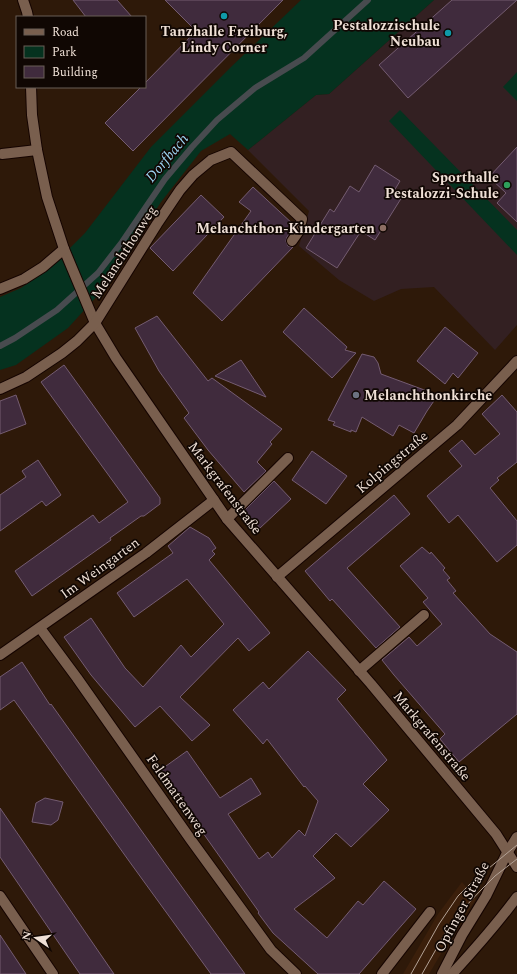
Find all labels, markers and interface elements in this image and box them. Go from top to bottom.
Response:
marker: Tanzhalle Freiburg, Lindy Corner [219,11,229,21]
place label: Pestalozzischule Neubau [333,15,441,52]
legend [16,16,146,88]
place label: Tanzhalle Freiburg, Lindy Corner [160,21,288,58]
text: Road [52,23,79,42]
marker: Pestalozzischule Neubau [443,28,453,38]
text: Park [52,43,77,62]
text: Building [52,63,98,82]
water label: Dorfbach [140,128,194,187]
place label: Sporthalle Pestalozzi-Schule [385,167,499,204]
marker: Sporthalle Pestalozzi-Schule [502,180,512,190]
street label: Melanchthonweg [86,201,162,303]
place label: Melanchthon-Kindergarten [196,218,375,239]
marker: Melanchthon-Kindergarten [378,223,388,233]
place label: Melanchthonkirche [364,385,492,406]
marker: Melanchthonkirche [351,390,361,400]
street label: Kolpingstraße [351,425,433,498]
street label: Markgrafenstraße [183,437,267,539]
street label: Im Weingarten [56,532,144,604]
street label: Markgrafenstraße [388,687,476,786]
street label: Feldmattenweg [141,750,213,840]
street label: Opfinger Straße [429,858,495,956]
north arrow [16,918,56,958]
text: N [17,930,36,942]

